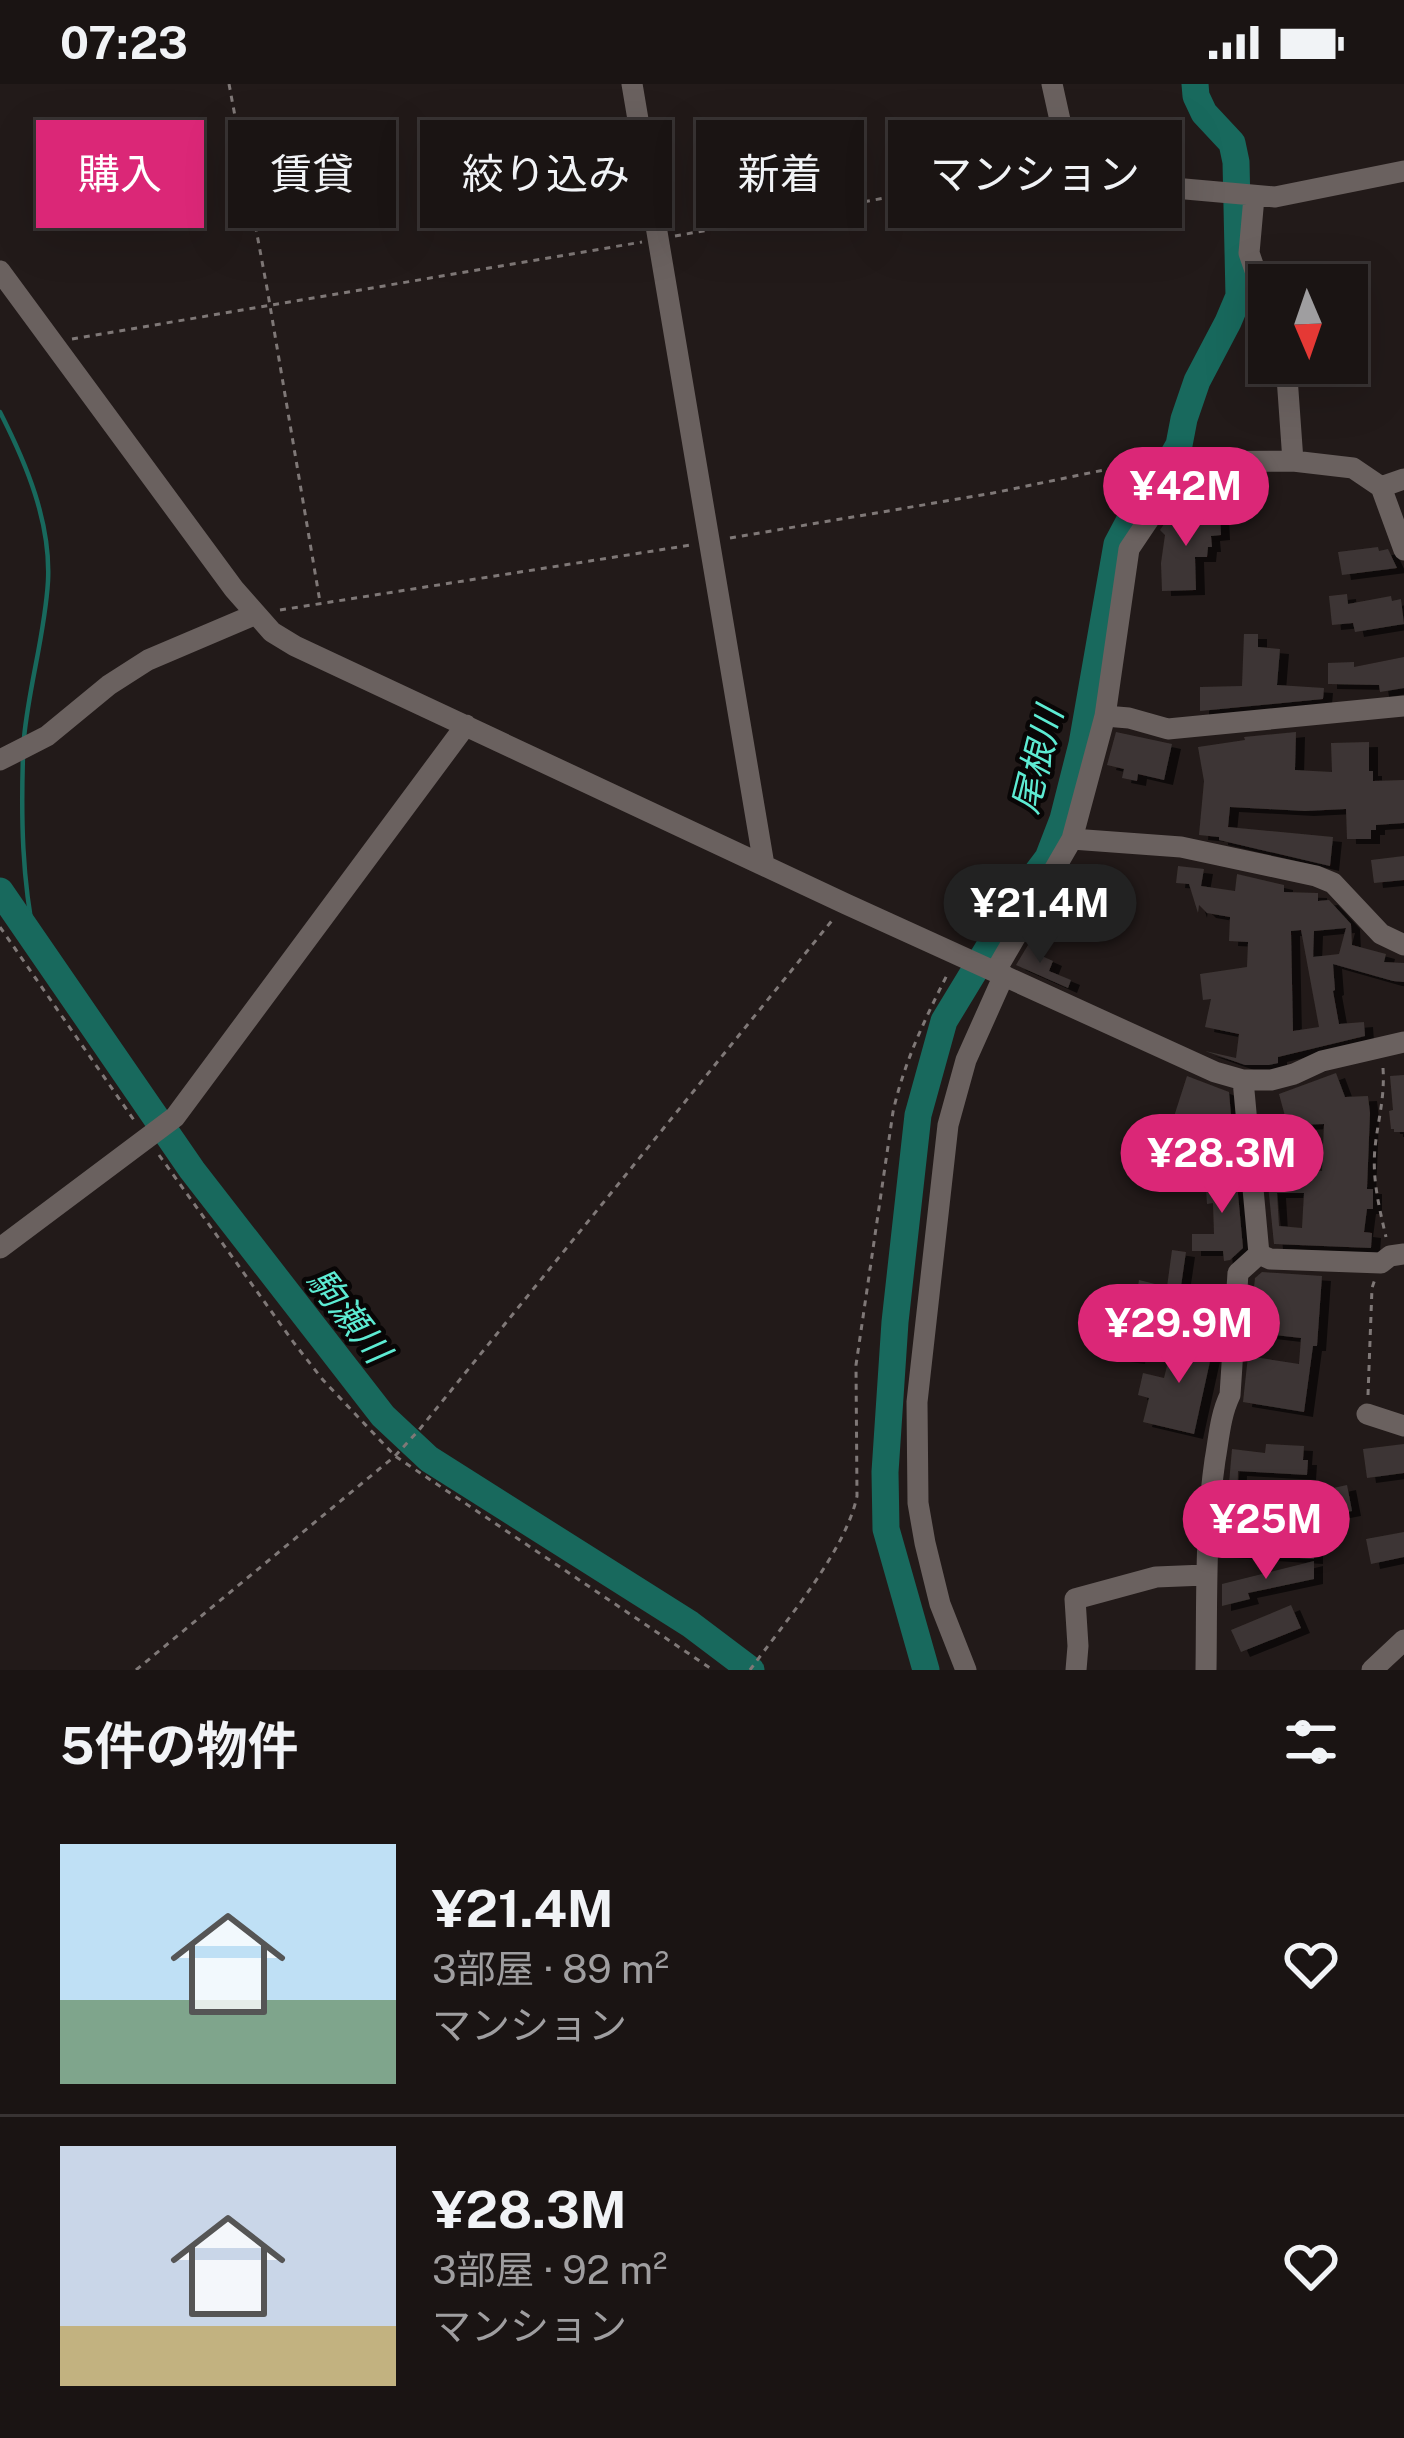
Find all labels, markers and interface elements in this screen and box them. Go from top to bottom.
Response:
text: 07:23 [60,16,188,69]
chip: 購入 [36,120,204,228]
chip: 賃貸 [228,120,396,228]
chip: 絞り込み [420,120,672,228]
chip: 新着 [696,120,864,228]
chip: マンション [888,120,1182,228]
north arrow [1248,264,1368,384]
map controls [1248,264,1368,384]
pin: ¥42M [1115,447,1257,549]
text: ¥42M [1130,463,1242,509]
water label: 尾根川 [1004,699,1071,817]
pin: ¥21.4M [942,864,1138,966]
text: ¥21.4M [971,880,1109,926]
pin: ¥28.3M [1124,1114,1320,1216]
text: ¥28.3M [1148,1130,1296,1176]
water label: 駒瀬川 [299,1260,401,1374]
pin: ¥29.9M [1081,1284,1277,1386]
text: ¥29.9M [1105,1300,1253,1346]
pin: ¥25M [1195,1480,1337,1582]
text: ¥25M [1210,1496,1322,1542]
icon: filters [1278,1709,1344,1775]
text: 5件の物件 [60,1716,298,1775]
text: ¥21.4M [432,1879,614,1938]
icon: home [156,1892,300,2036]
icon: heart [1278,1931,1344,1997]
text: 3部屋 · 89 m² [432,1946,669,1992]
text: マンション [432,2002,627,2048]
text: ¥28.3M [432,2180,627,2239]
icon: home [156,2194,300,2338]
icon: heart [1278,2233,1344,2299]
text: 3部屋 · 92 m² [432,2247,667,2293]
text: マンション [432,2303,627,2349]

